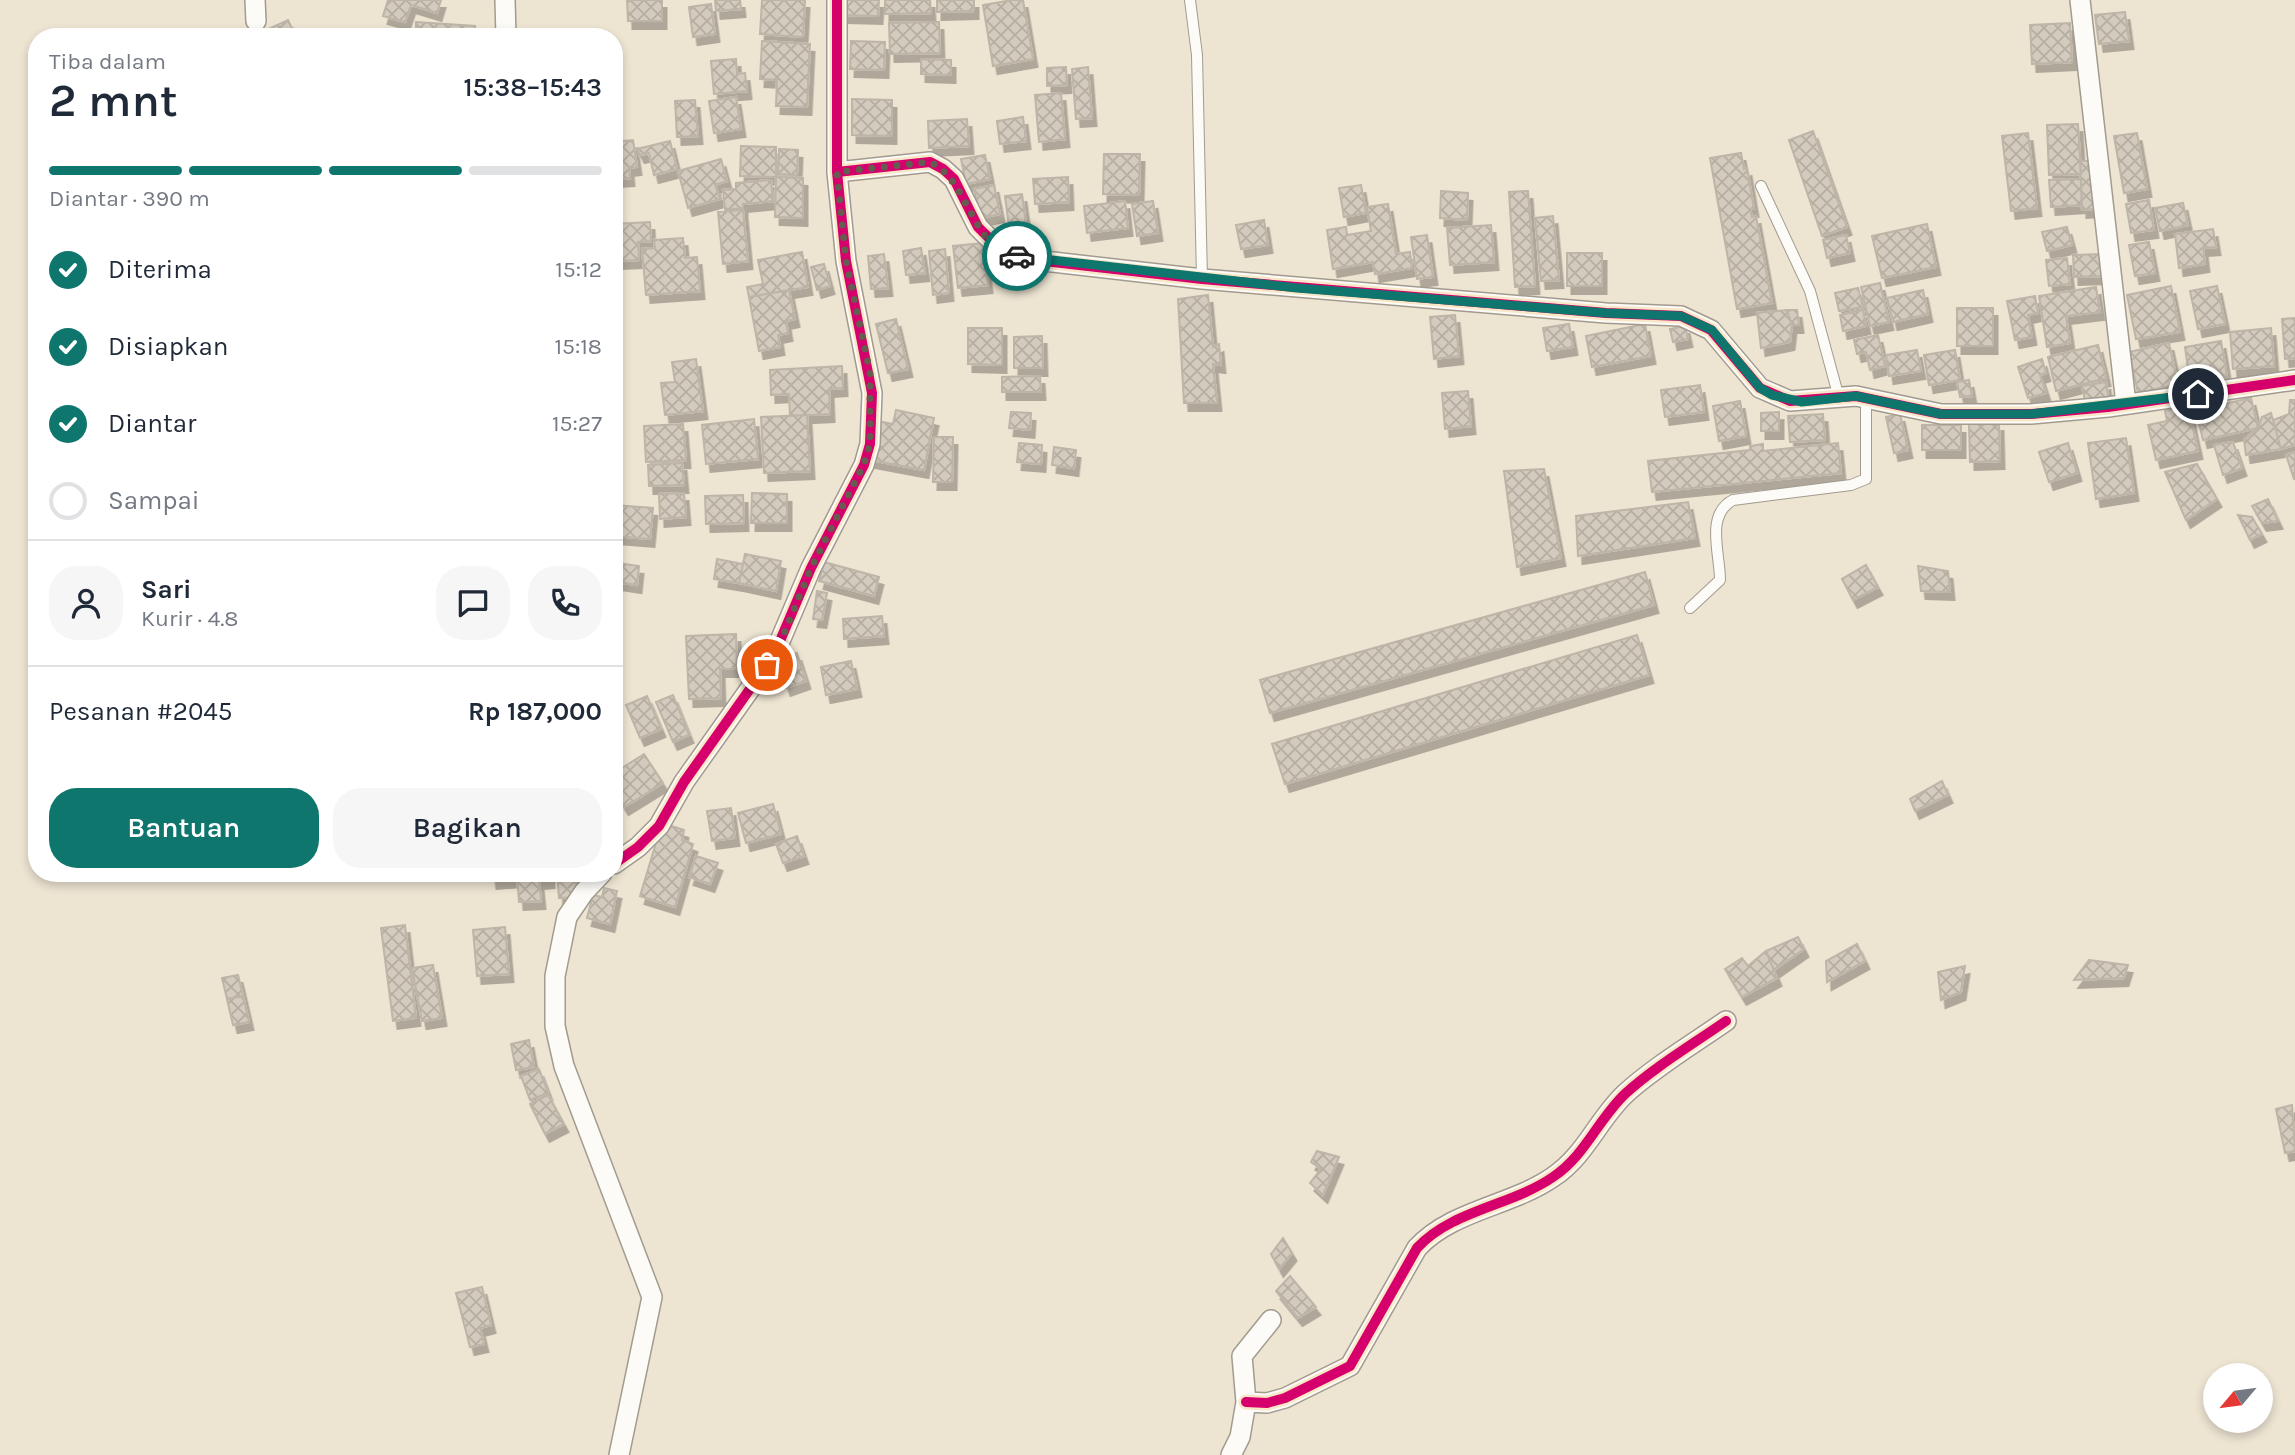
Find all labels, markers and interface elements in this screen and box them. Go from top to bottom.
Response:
text: Tiba dalam [49,48,166,75]
text: 15:38–15:43 [463,72,602,103]
text: 2 mnt [49,74,178,128]
text: Diantar · 390 m [49,185,210,212]
courier [982,221,1052,291]
icon: car [998,237,1036,275]
icon: check [49,251,87,289]
text: Diterima [108,254,212,285]
text: 15:12 [555,256,602,283]
icon: check [49,328,87,366]
text: Disiapkan [108,331,228,362]
text: 15:18 [554,333,602,360]
pin [2168,364,2228,424]
icon: home [2179,375,2217,413]
icon: check [49,405,87,443]
text: Diantar [108,408,196,439]
text: 15:27 [552,410,602,437]
text: Sampai [108,485,200,516]
button: person [49,566,123,640]
button: chat [436,566,510,640]
button: phone [528,566,602,640]
text: Sari [141,574,192,605]
text: Kurir · 4.8 [141,605,239,632]
pin [737,635,797,695]
icon: bag [748,646,786,684]
text: Pesanan #2045 [49,696,233,727]
text: Rp 187,000 [468,696,602,727]
button: Bantuan [49,788,319,868]
button: Bagikan [333,788,602,868]
north arrow [2203,1363,2273,1433]
map controls [2203,1363,2273,1433]

